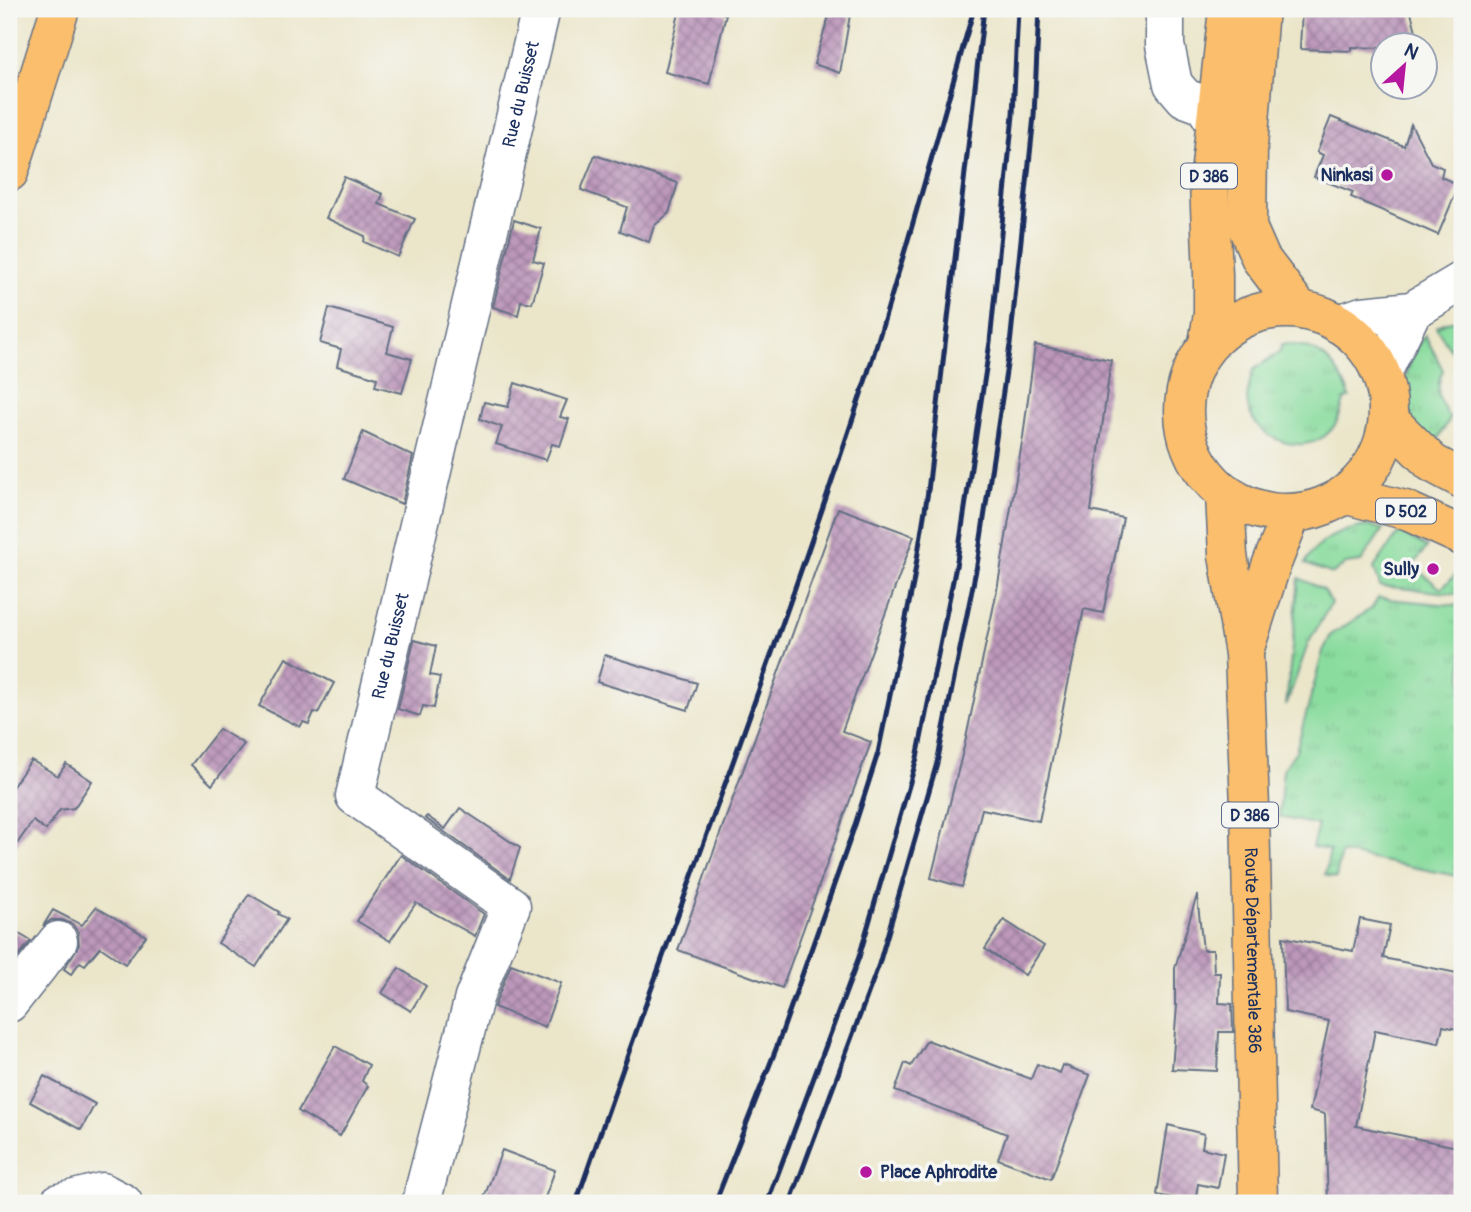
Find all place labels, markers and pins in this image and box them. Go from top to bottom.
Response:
place label: Ninkasi [1320,164,1373,187]
marker: Ninkasi [1379,167,1395,183]
place label: Sully [1383,558,1419,581]
marker: Sully [1425,561,1441,577]
place label: Place Aphrodite [880,1161,998,1184]
marker: Place Aphrodite [858,1164,874,1180]

